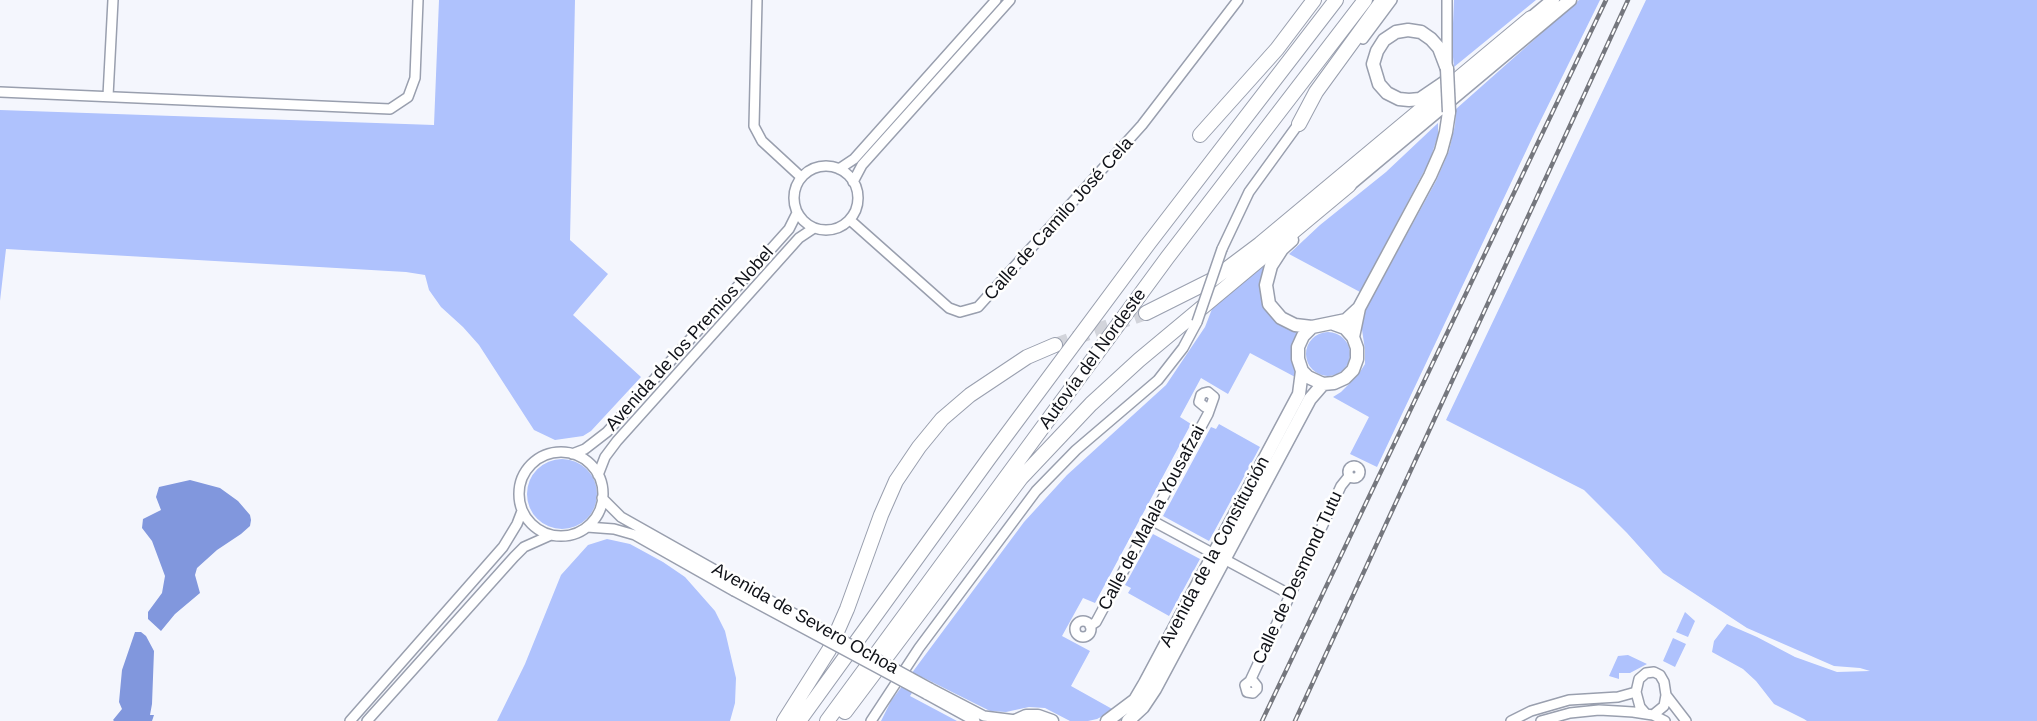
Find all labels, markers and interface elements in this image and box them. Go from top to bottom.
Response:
street label: Calle de Camilo José Cela [980,133,1138,305]
street label: Avenida de los Premios Nobel [601,242,779,436]
street label: Autovía del Nordeste [1035,285,1151,433]
street label: Calle de Malala Yousafzai [1094,422,1210,614]
street label: Avenida de la Constitución [1156,453,1274,651]
street label: Calle de Desmond Tutu [1248,488,1348,668]
street label: Avenida de Severo Ochoa [708,559,902,679]

